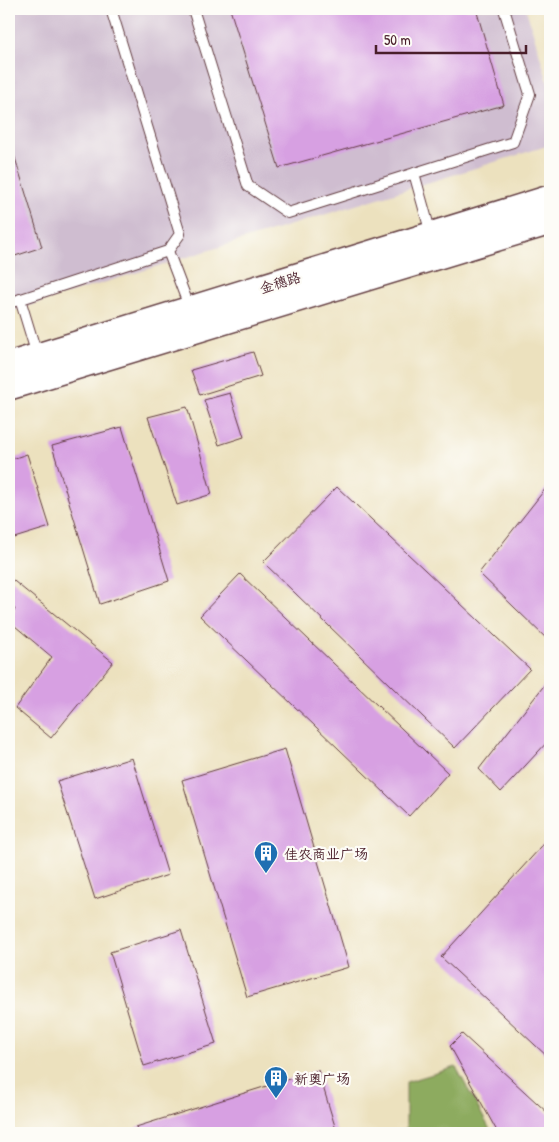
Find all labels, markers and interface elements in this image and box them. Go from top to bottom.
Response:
scale bar [376,22,526,54]
text: 50 m [384,29,411,50]
street label: 金穗路 [257,267,303,297]
building icon: 佳农商业广场 [253,840,279,874]
place label: 佳农商业广场 [284,844,368,863]
building icon: 新奥广场 [263,1065,289,1099]
place label: 新奥广场 [294,1069,350,1088]

